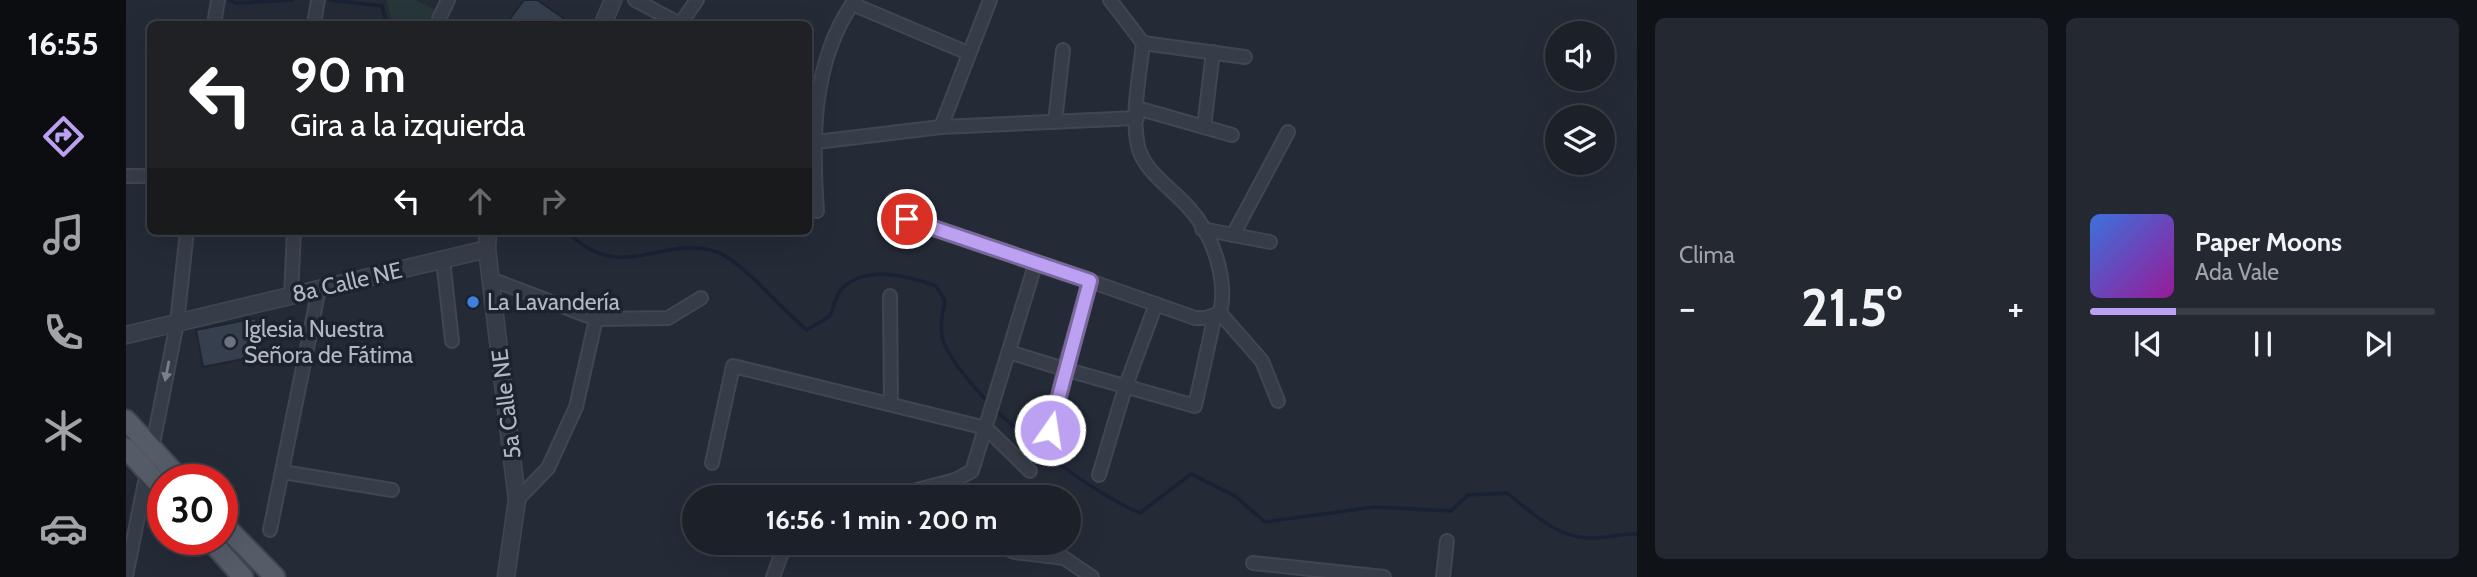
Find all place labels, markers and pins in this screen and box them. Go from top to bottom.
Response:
pin [877,189,937,249]
place label: La Lavandería [487,288,620,316]
marker: La Lavandería [465,294,481,310]
place label: Iglesia Nuestra Señora de Fátima [244,315,413,369]
marker: Iglesia Nuestra Señora de Fátima [222,334,238,350]

